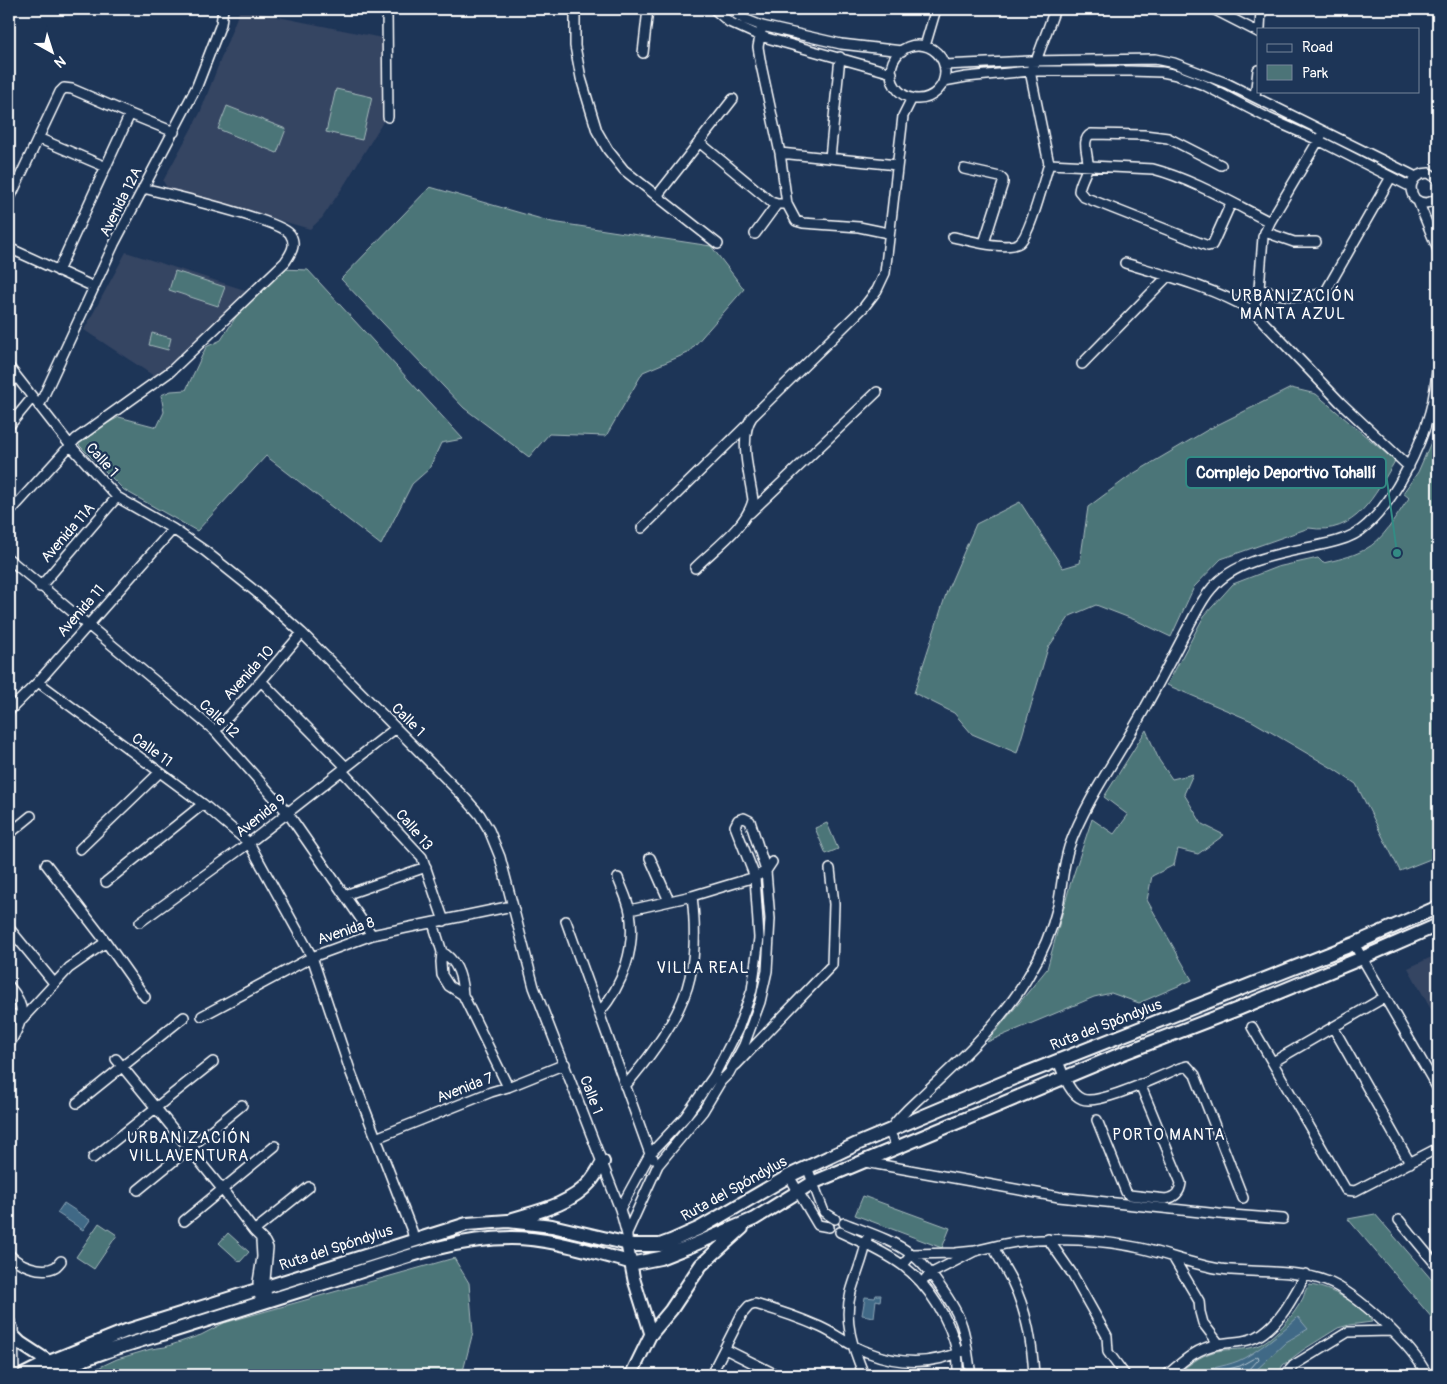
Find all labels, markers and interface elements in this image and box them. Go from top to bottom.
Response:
north arrow [28,28,78,78]
legend [1257,28,1420,92]
text: Road [1302,38,1333,57]
text: N [51,52,69,71]
text: Park [1302,64,1329,83]
street label: Avenida 12A [95,164,147,240]
district label: URBANIZACIÓN MANTA AZUL [1231,285,1355,324]
street label: Calle 1 [82,439,122,481]
callout: Complejo Deportivo Tohallí [1186,457,1386,488]
text: Complejo Deportivo Tohallí [1196,463,1376,483]
street label: Avenida 11A [37,499,99,567]
street label: Avenida 11 [53,581,109,641]
street label: Avenida 10 [219,642,279,704]
street label: Calle 12 [195,696,243,742]
street label: Calle 1 [387,699,429,741]
street label: Calle 11 [128,729,176,771]
street label: Avenida 9 [232,790,290,842]
street label: Calle 13 [391,805,437,855]
street label: Avenida 8 [315,913,377,949]
district label: VILLA REAL [657,958,750,978]
street label: Ruta del Spóndylus [1047,995,1165,1055]
street label: Avenida 7 [434,1068,496,1108]
street label: Calle 1 [575,1073,607,1117]
district label: PORTO MANTA [1112,1125,1226,1145]
district label: URBANIZACIÓN VILLAVENTURA [127,1127,251,1166]
street label: Ruta del Spóndylus [678,1152,791,1226]
street label: Ruta del Spóndylus [277,1221,395,1275]

